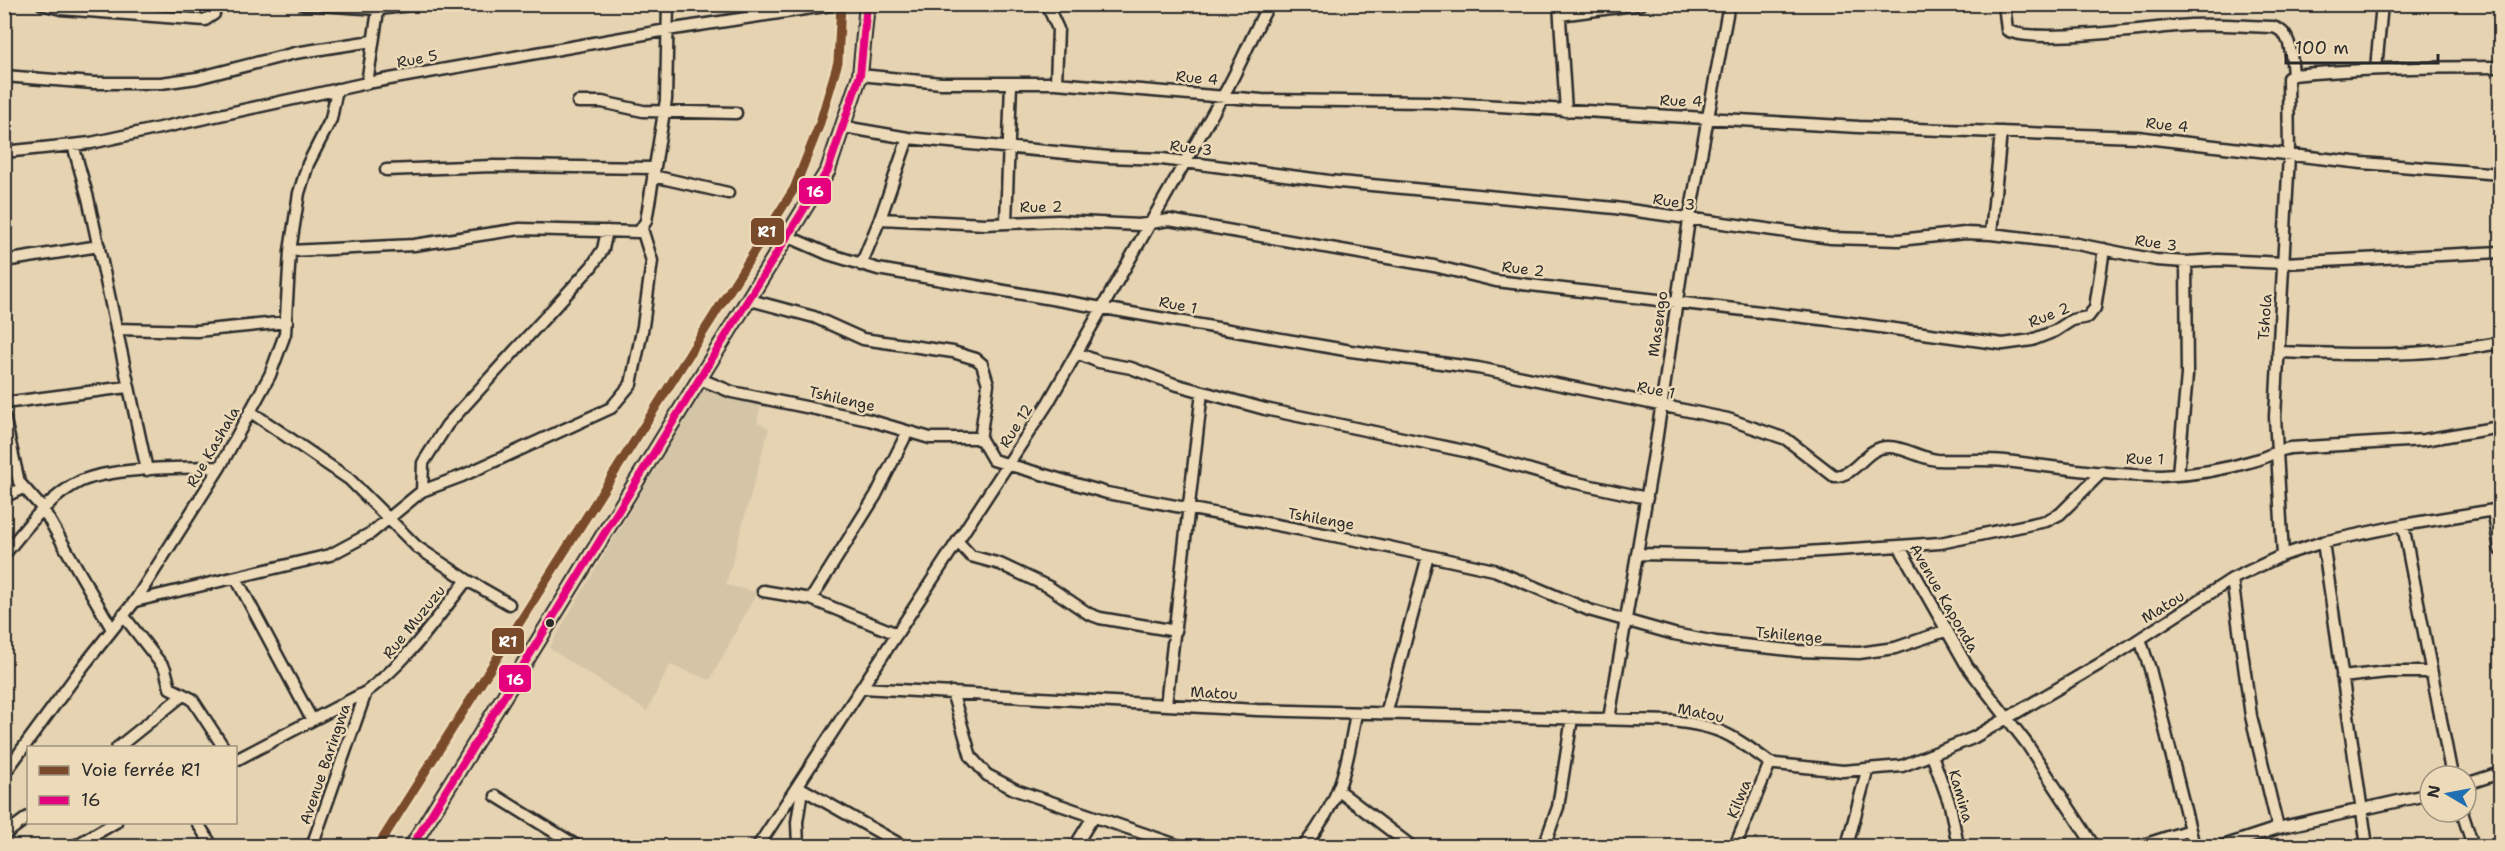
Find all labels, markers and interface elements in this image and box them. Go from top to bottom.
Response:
scale bar [2286,27,2438,65]
text: 100 m [2295,36,2349,60]
street label: Rue 5 [395,45,439,73]
street label: Rue 4 [1175,66,1219,90]
street label: Rue 4 [1659,90,1703,112]
street label: Rue 4 [2145,113,2189,137]
street label: Rue 3 [1169,135,1213,161]
line badge: 16 [798,177,832,205]
text: 16 [806,181,824,202]
street label: Rue 3 [1651,189,1697,215]
street label: Rue 2 [1019,197,1063,217]
line badge: R1 [750,217,785,246]
text: R1 [758,221,776,242]
street label: Rue 3 [2133,230,2179,256]
street label: Rue 2 [1501,256,1545,282]
street label: Masengo [1643,290,1673,358]
street label: Rue 1 [1157,292,1199,318]
street label: Tshola [2253,292,2277,341]
street label: Rue 2 [2025,298,2073,332]
street label: Rue 1 [1635,377,1677,403]
street label: Tshilenge [807,382,877,416]
street label: Rue 12 [995,400,1037,452]
street label: Rue Kashala [182,402,245,491]
street label: Rue 1 [2126,449,2164,469]
street label: Tshilenge [1286,503,1356,535]
street label: Avenue Kaponda [1905,540,1984,656]
street label: Rue Muzuzu [378,581,450,663]
street label: Matou [2138,586,2188,628]
unlabelled marker [544,617,556,629]
street label: Tshilenge [1755,622,1823,648]
line badge: R1 [491,627,525,655]
text: R1 [499,631,517,652]
line badge: 16 [498,664,532,693]
text: 16 [506,669,524,690]
street label: Matou [1190,682,1238,704]
street label: Matou [1676,698,1726,728]
street label: Avenue Baringwa [295,700,355,827]
legend [27,746,237,824]
text: Voie ferrée R1 [81,758,201,782]
north arrow [2418,764,2478,824]
street label: Kamina [1944,767,1978,825]
street label: Kilwa [1722,776,1756,821]
text: N [2422,783,2445,800]
text: 16 [81,788,101,812]

